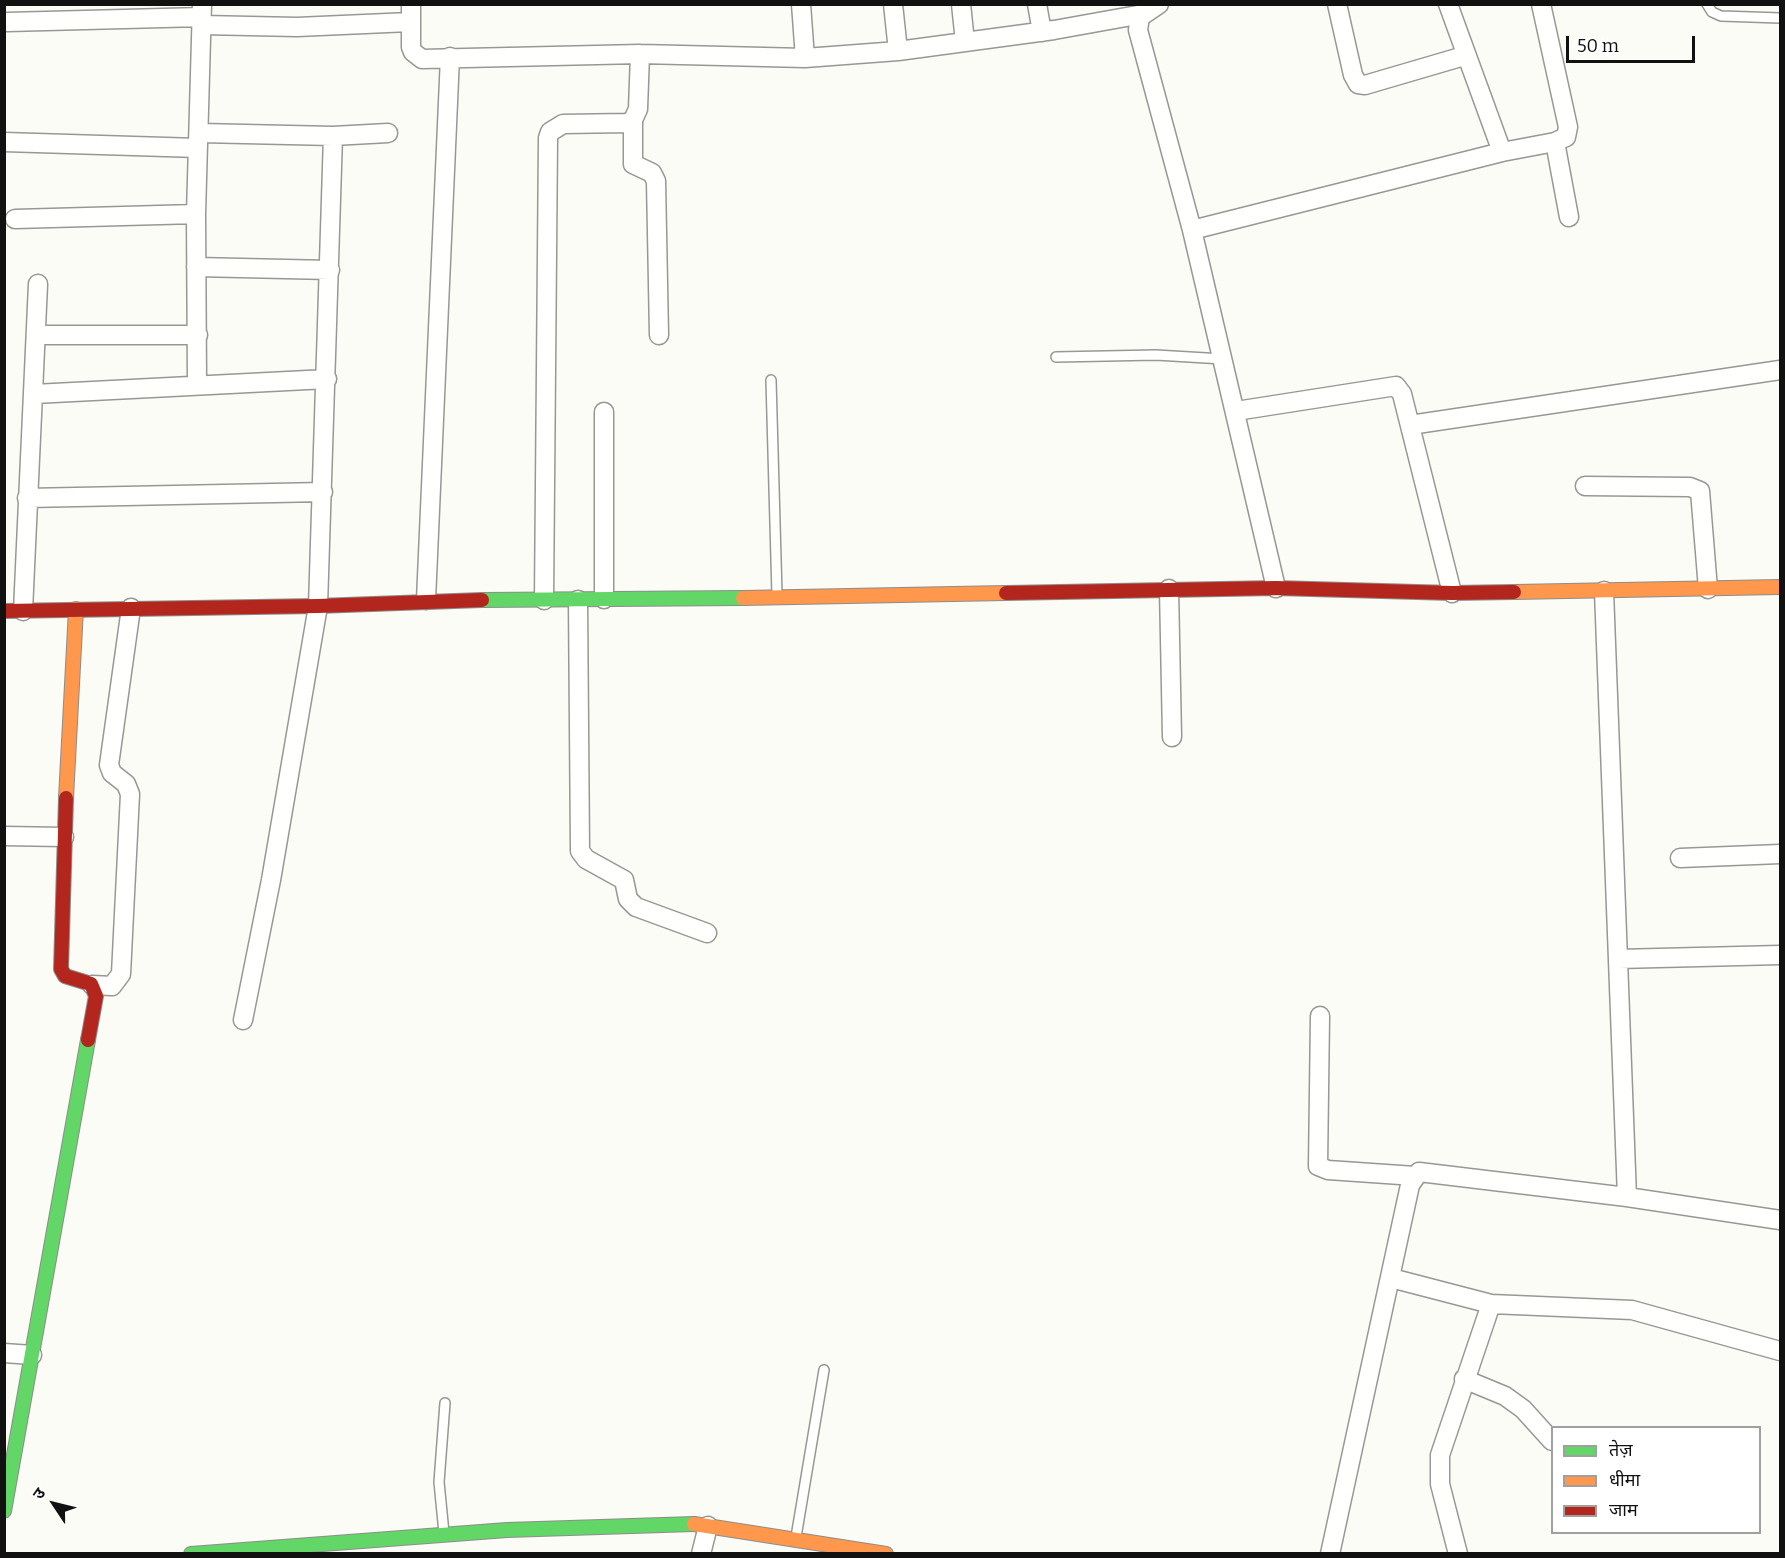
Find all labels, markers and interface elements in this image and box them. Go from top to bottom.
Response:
scale bar [1569,24,1698,62]
text: 50 m [1577,35,1619,57]
legend [1551,1426,1761,1534]
text: तेज़ [1609,1439,1633,1461]
text: धीमा [1609,1469,1640,1491]
north arrow [24,1474,84,1534]
text: उ [28,1484,49,1503]
text: जाम [1609,1499,1638,1521]

